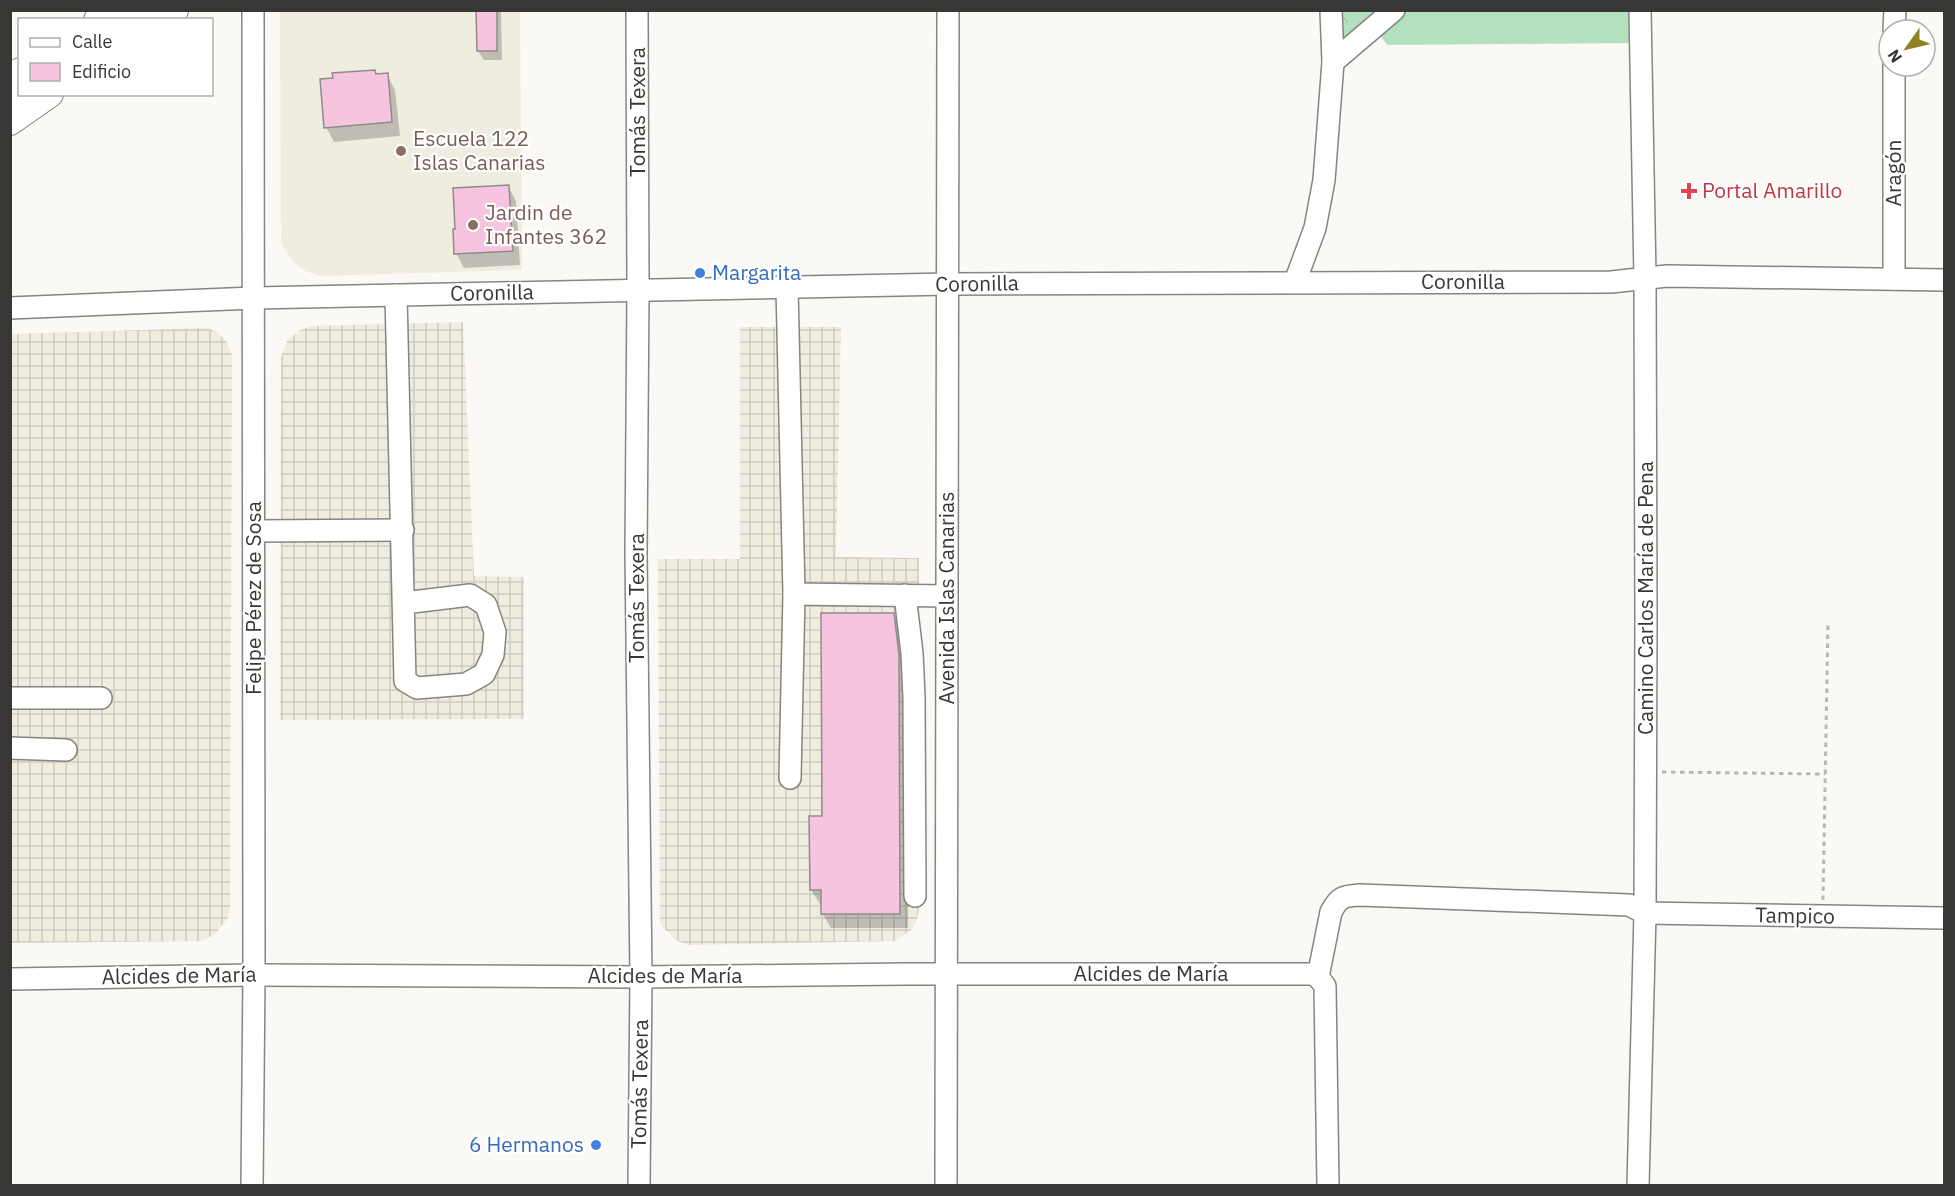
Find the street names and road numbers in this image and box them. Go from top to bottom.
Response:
street label: Tomás Texera [623,47,651,177]
street label: Aragón [1879,140,1907,206]
street label: Coronilla [1421,267,1505,295]
street label: Coronilla [935,268,1019,298]
street label: Coronilla [450,277,534,307]
street label: Camino Carlos María de Pena [1631,461,1659,735]
street label: Avenida Islas Canarias [932,492,960,704]
street label: Felipe Pérez de Sosa [239,501,267,695]
street label: Tomás Texera [622,533,650,663]
street label: Tampico [1755,900,1835,930]
street label: Alcides de María [1074,959,1228,987]
street label: Alcides de María [101,960,257,990]
street label: Alcides de María [588,961,742,989]
street label: Tomás Texera [624,1019,654,1149]

